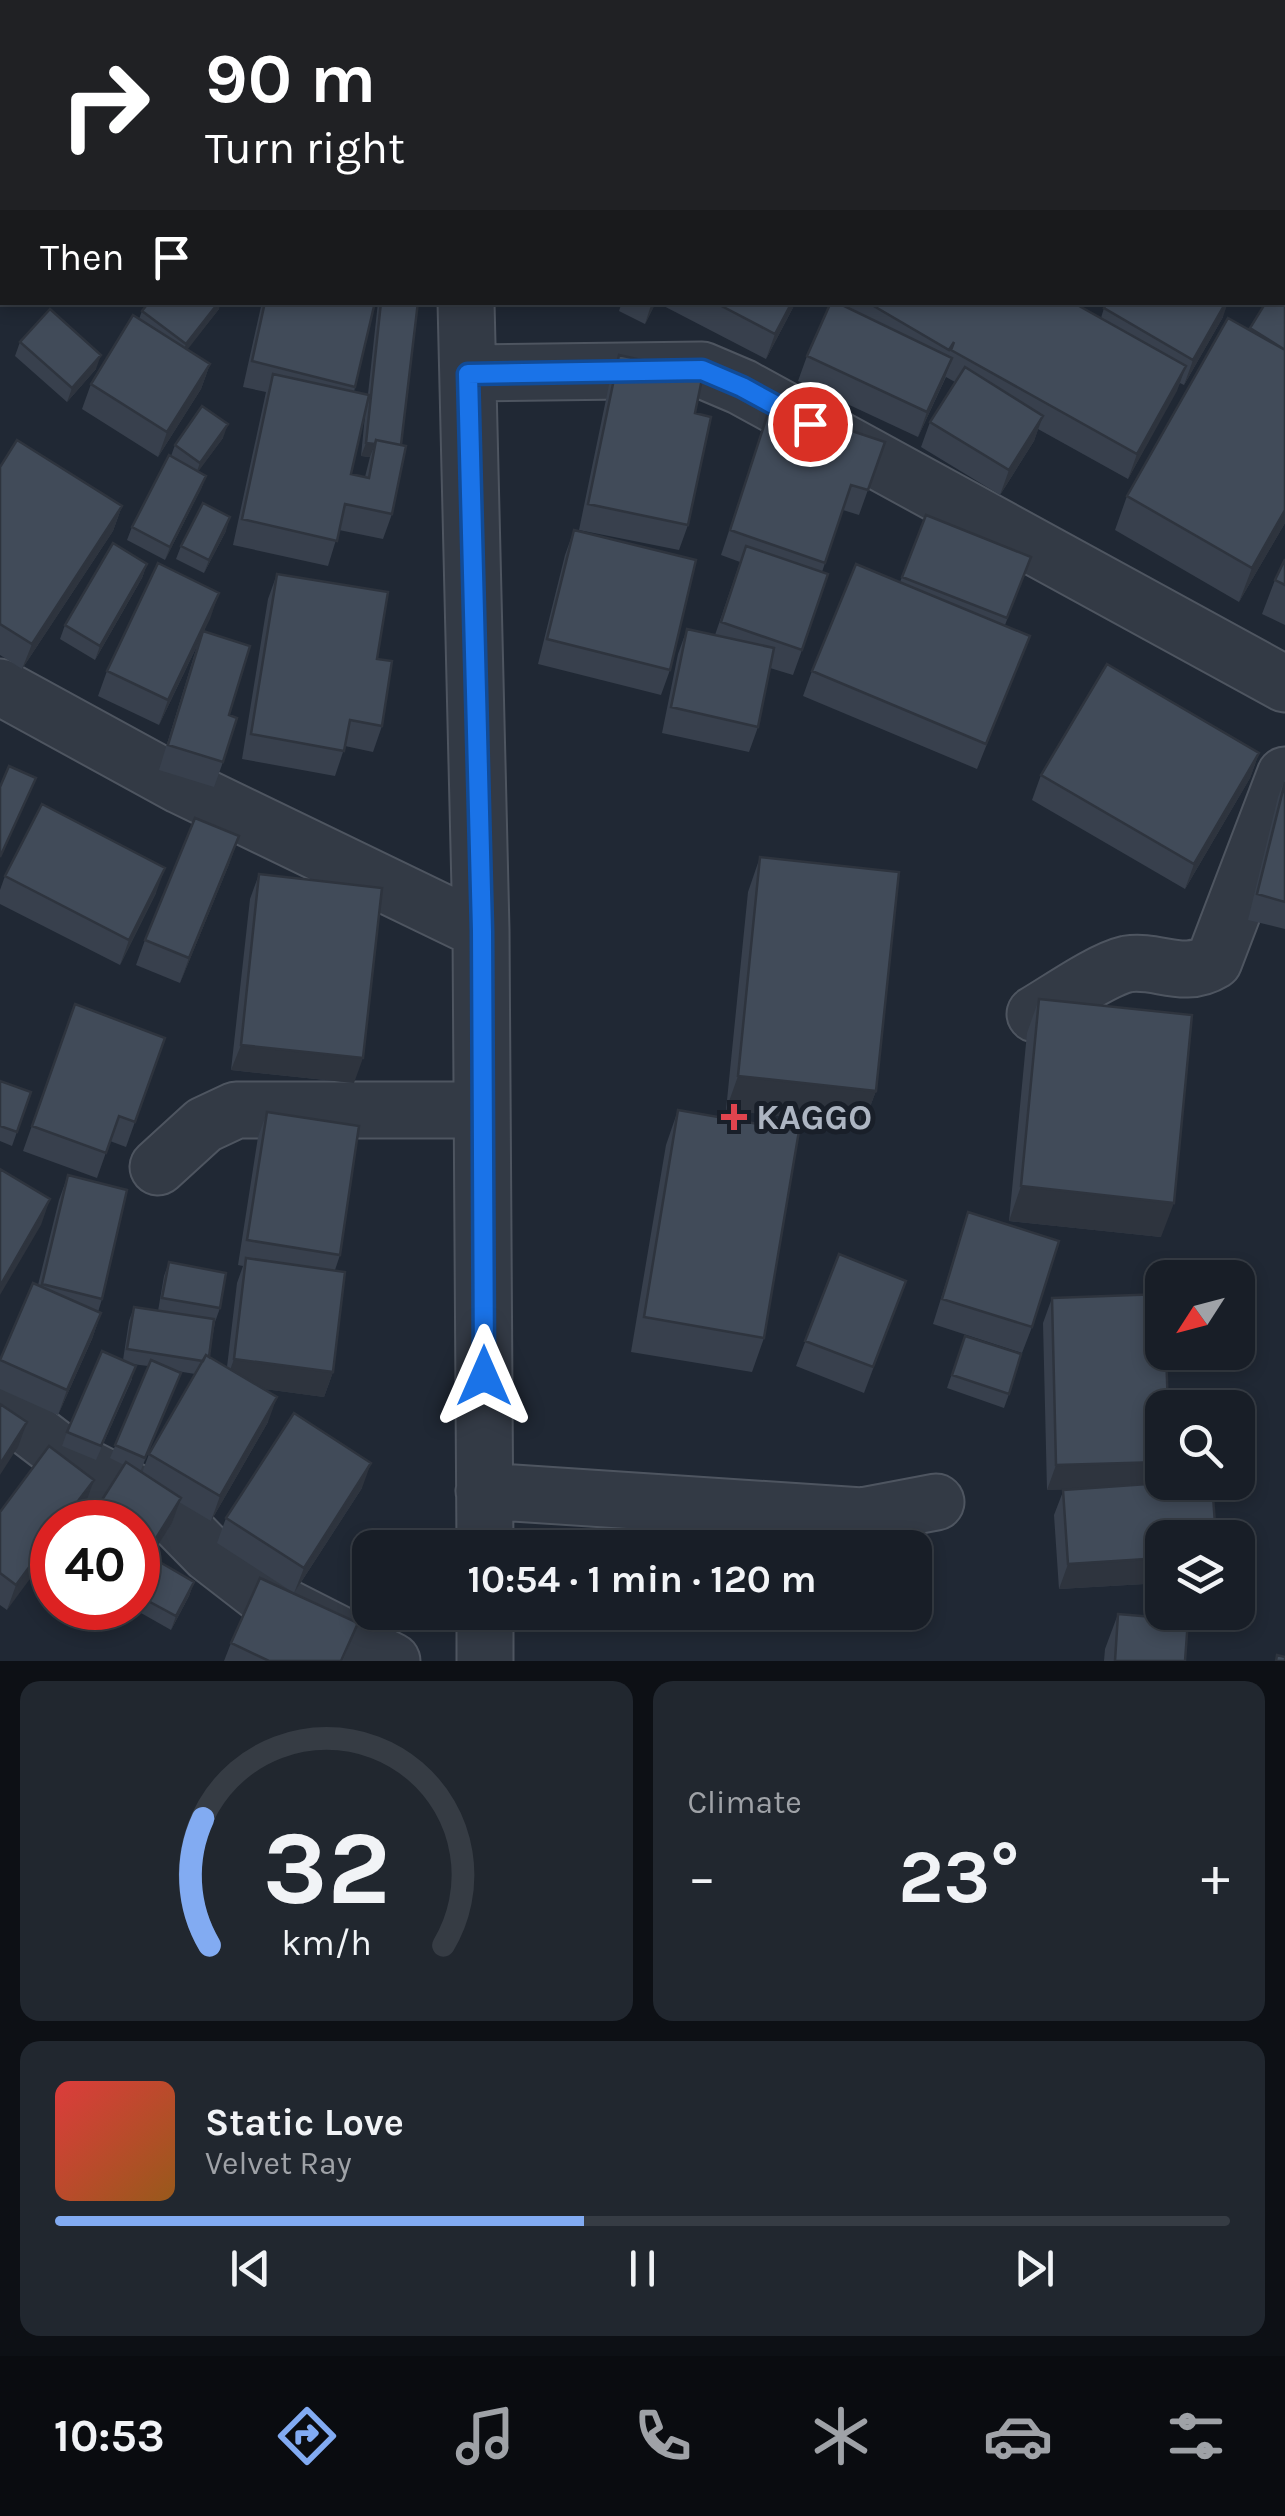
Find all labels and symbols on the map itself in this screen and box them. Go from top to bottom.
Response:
pin [768,382,853,467]
place label: KAGGO [756,1097,872,1138]
marker: KAGGO [721,1104,747,1130]
north arrow [1145,1260,1255,1370]
position arrow [432,1324,536,1428]
speed limit sign: 40 [30,1500,160,1630]

